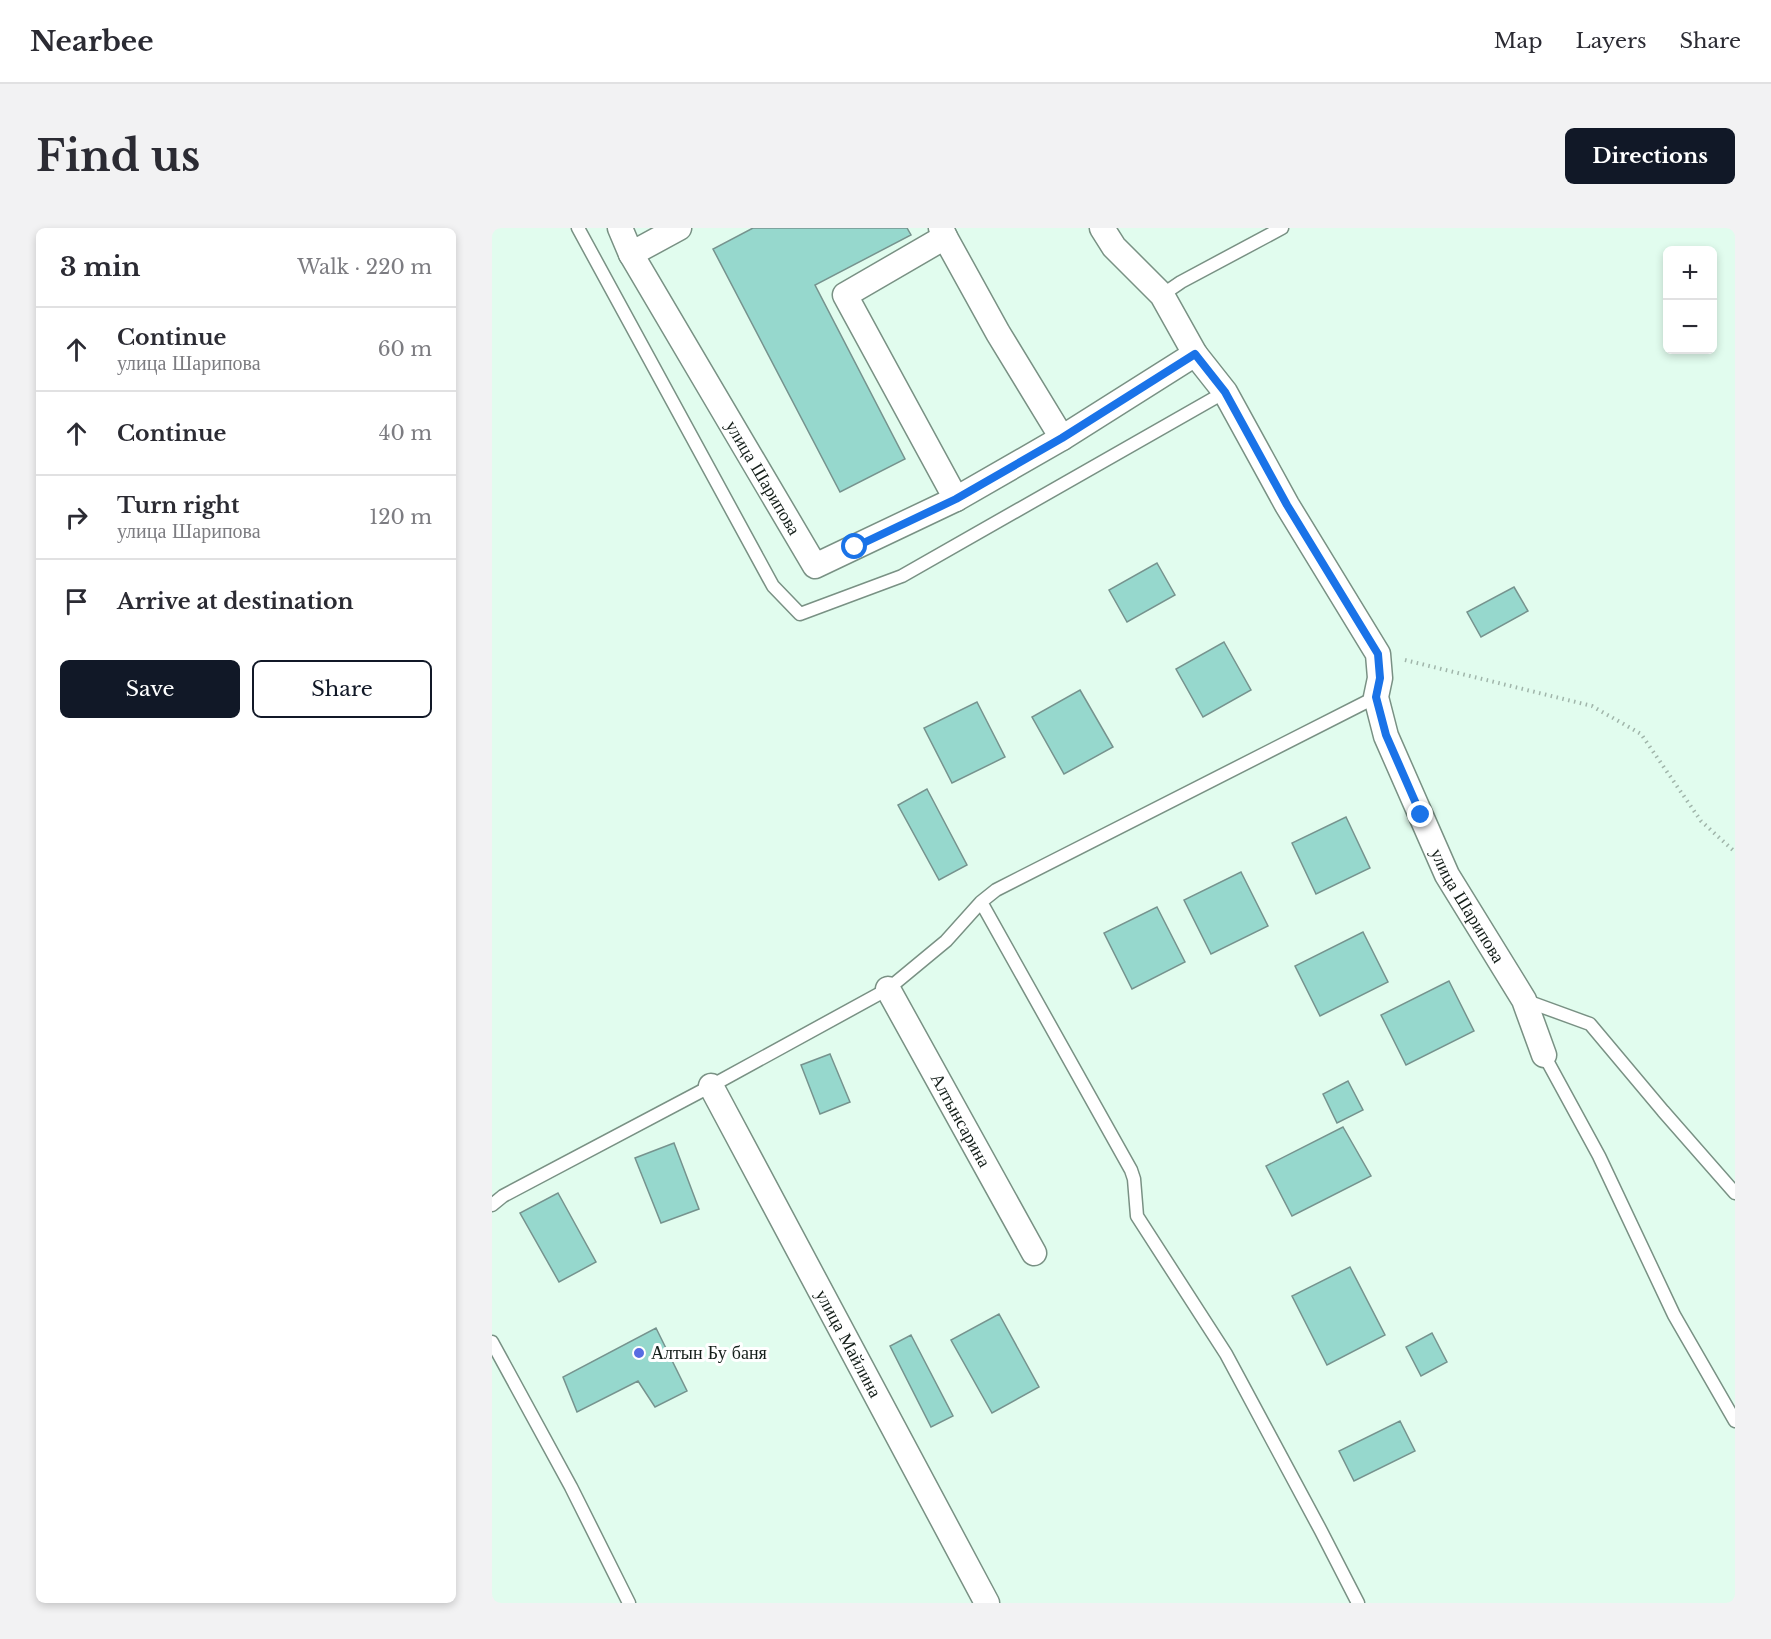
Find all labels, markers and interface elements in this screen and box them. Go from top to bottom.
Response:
text: Nearbee [30,24,154,59]
text: Map [1494,28,1543,54]
text: Layers [1576,28,1647,54]
text: Share [1680,28,1741,54]
button: Directions [1565,128,1735,184]
text: Find us [36,130,200,182]
map controls [1663,246,1717,354]
button: + [1663,246,1717,300]
text: 3 min [60,251,141,283]
text: Walk · 220 m [297,255,432,279]
button: − [1663,300,1717,354]
text: Continue [117,324,226,351]
icon: ahead [60,333,93,366]
text: 60 m [378,337,432,361]
text: улица Шарипова [117,351,261,375]
street label: улица Шарипова [721,416,805,539]
icon: ahead [60,417,93,450]
text: Continue [117,420,226,447]
text: 40 m [379,421,432,445]
text: Turn right [117,492,239,519]
icon: right [60,501,93,534]
text: 120 m [369,505,432,529]
text: улица Шарипова [117,519,261,543]
route start [841,533,867,559]
icon: arrive [60,585,93,618]
text: Arrive at destination [117,588,354,615]
button: Save [60,660,240,718]
button: Share [252,660,432,718]
route end [1407,801,1433,827]
street label: улица Шарипова [1426,845,1509,967]
street label: Алтынсарина [926,1069,995,1171]
street label: улица Майлина [811,1286,886,1402]
place label: Алтын Бу баня [651,1342,767,1364]
marker: Алтын Бу баня [632,1346,646,1360]

